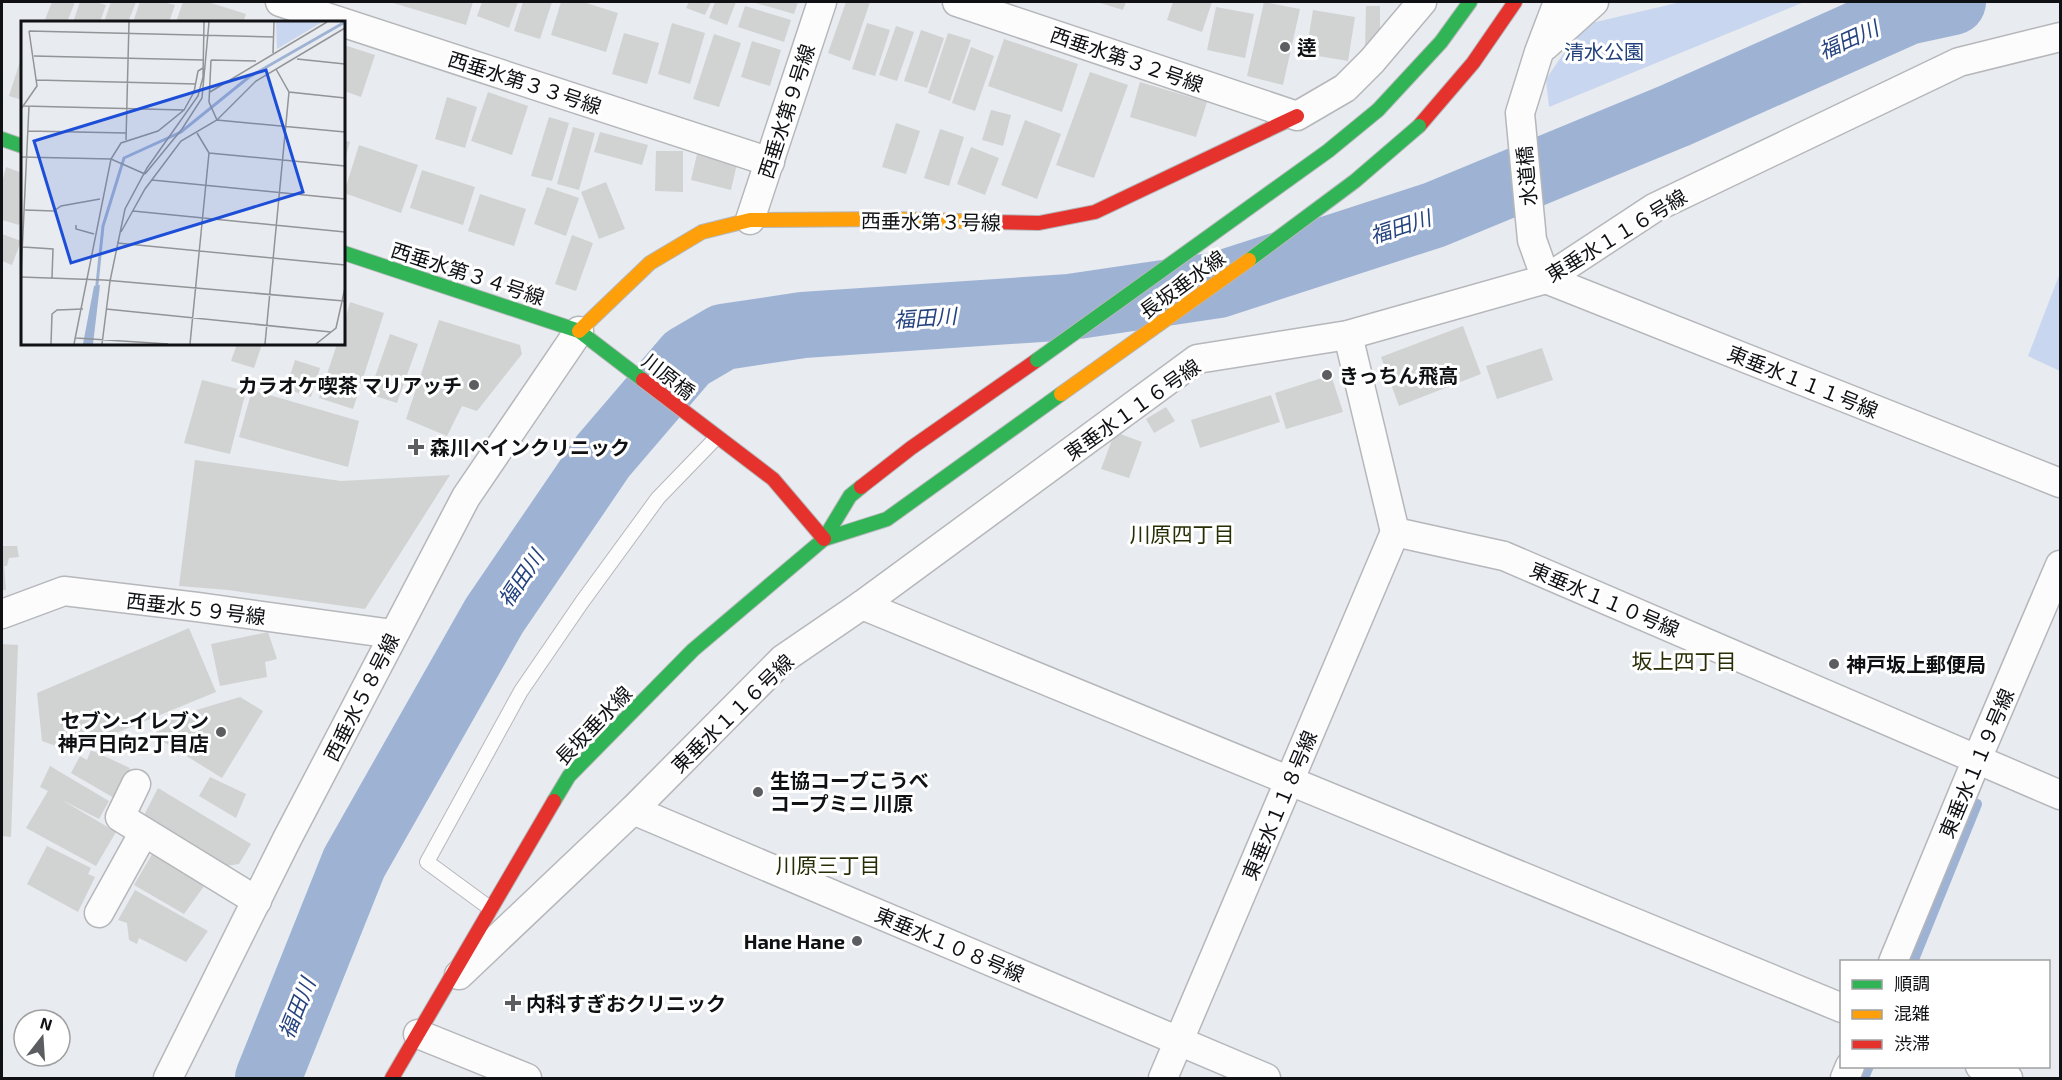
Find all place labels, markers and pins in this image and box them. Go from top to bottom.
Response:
place label: 逹 [1297,35,1317,59]
marker: 逹 [1278,40,1292,54]
place label: きっちん飛高 [1339,363,1458,387]
marker: きっちん飛高 [1320,368,1334,382]
place label: カラオケ喫茶 マリアッチ [238,373,462,397]
marker: カラオケ喫茶 マリアッチ [467,378,481,392]
place label: 森川ペインクリニック [430,435,630,459]
marker: 森川ペインクリニック [407,438,425,456]
place label: 神戸坂上郵便局 [1846,652,1986,676]
marker: 神戸坂上郵便局 [1827,657,1841,671]
place label: セブン-イレブン 神戸日向2丁目店 [57,708,209,755]
marker: セブン-イレブン 神戸日向2丁目店 [214,725,228,739]
place label: 生協コープこうべ コープミニ 川原 [770,768,929,815]
marker: 生協コープこうべ コープミニ 川原 [751,785,765,799]
place label: Hane Hane [744,929,845,953]
marker: Hane Hane [850,934,864,948]
place label: 内科すぎおクリニック [526,991,726,1015]
marker: 内科すぎおクリニック [504,994,522,1012]

